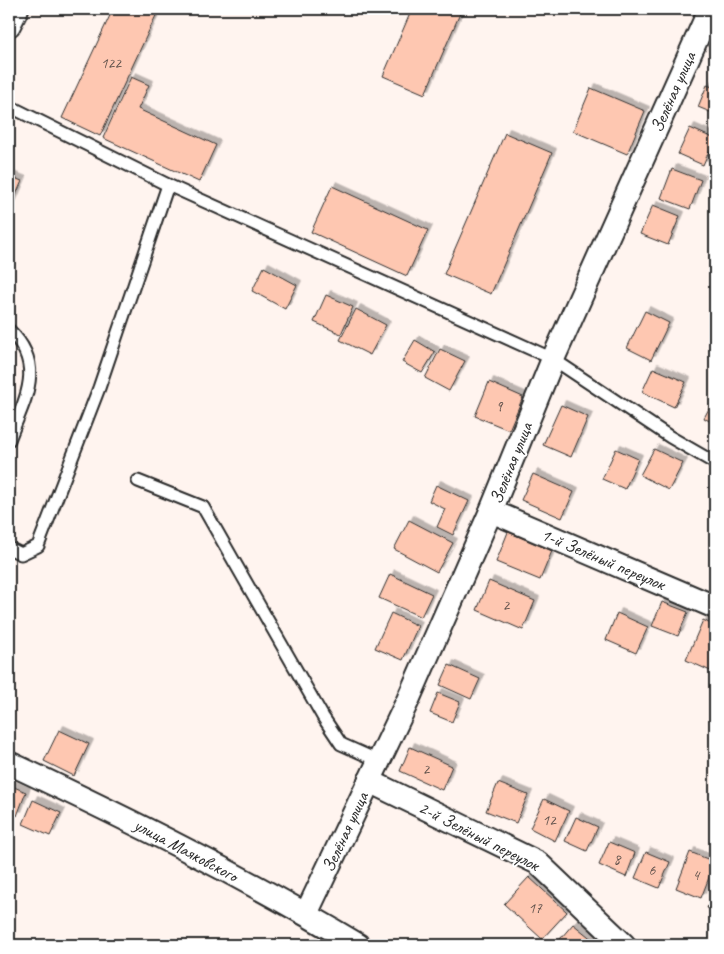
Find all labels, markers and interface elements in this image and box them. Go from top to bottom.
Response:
street label: Зелёная улица [646,47,701,136]
house number: 122 [101,54,122,73]
house number: 9 [496,397,504,416]
street label: Зелёная улица [485,418,538,507]
street label: 1-й Зелёный переулок [538,523,670,596]
house number: 2 [503,596,511,615]
house number: 2 [423,760,431,779]
street label: Зелёная улица [317,787,374,875]
street label: 2-й Зелёный переулок [415,796,545,877]
house number: 12 [542,811,557,830]
street label: улица Маяковского [129,813,243,887]
house number: 8 [614,850,622,869]
house number: 6 [649,861,657,880]
house number: 4 [693,866,701,885]
house number: 17 [528,899,543,918]

